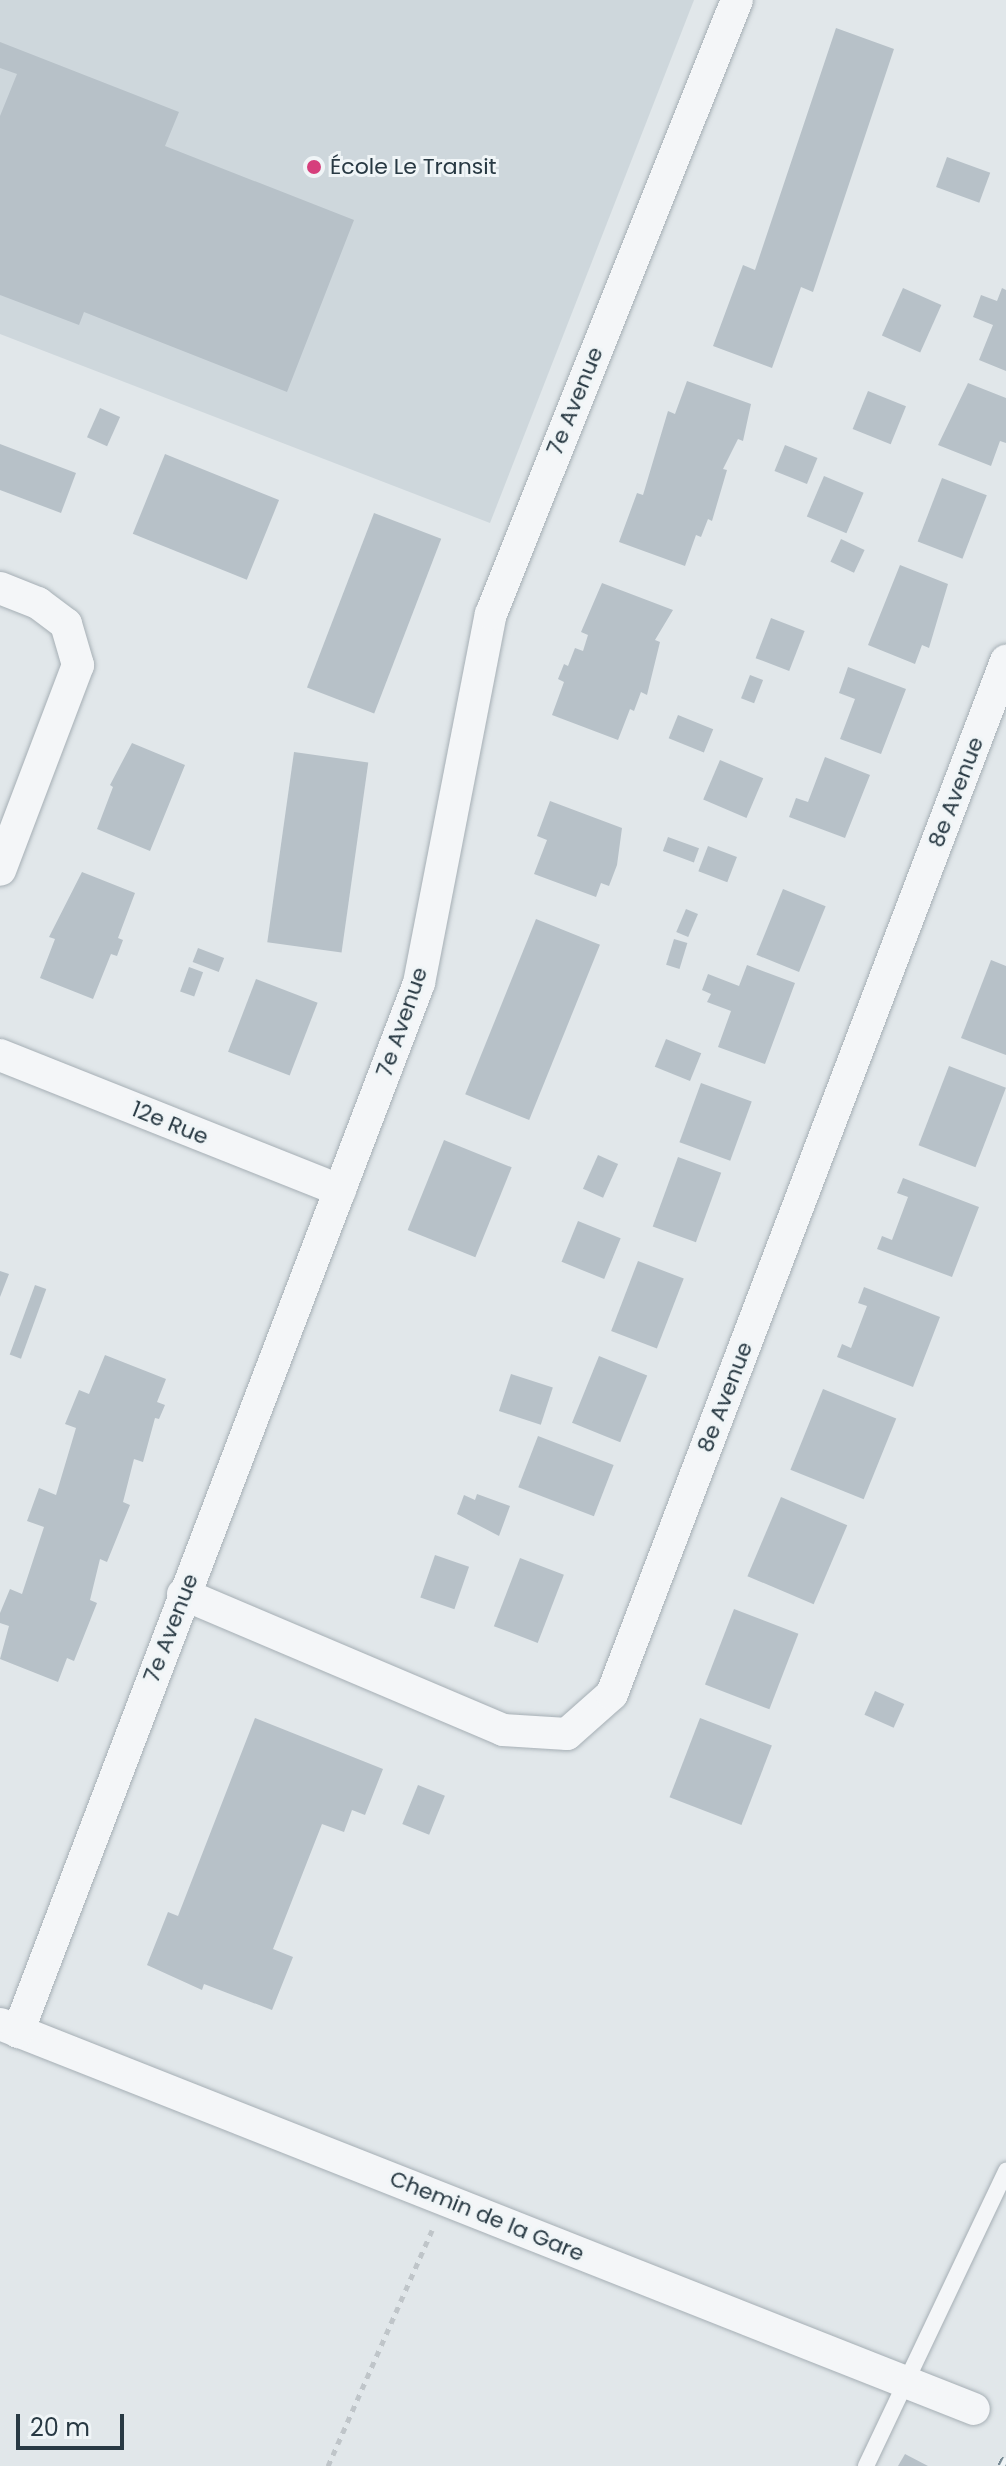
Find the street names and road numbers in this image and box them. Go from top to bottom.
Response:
street label: 7e Avenue [541,343,609,459]
street label: 8e Avenue [923,733,989,851]
street label: 7e Avenue [371,964,433,1080]
street label: 12e Rue [128,1096,212,1150]
street label: 8e Avenue [692,1338,758,1456]
street label: 7e Avenue [138,1570,204,1686]
street label: Chemin de la Gare [386,2165,588,2267]

